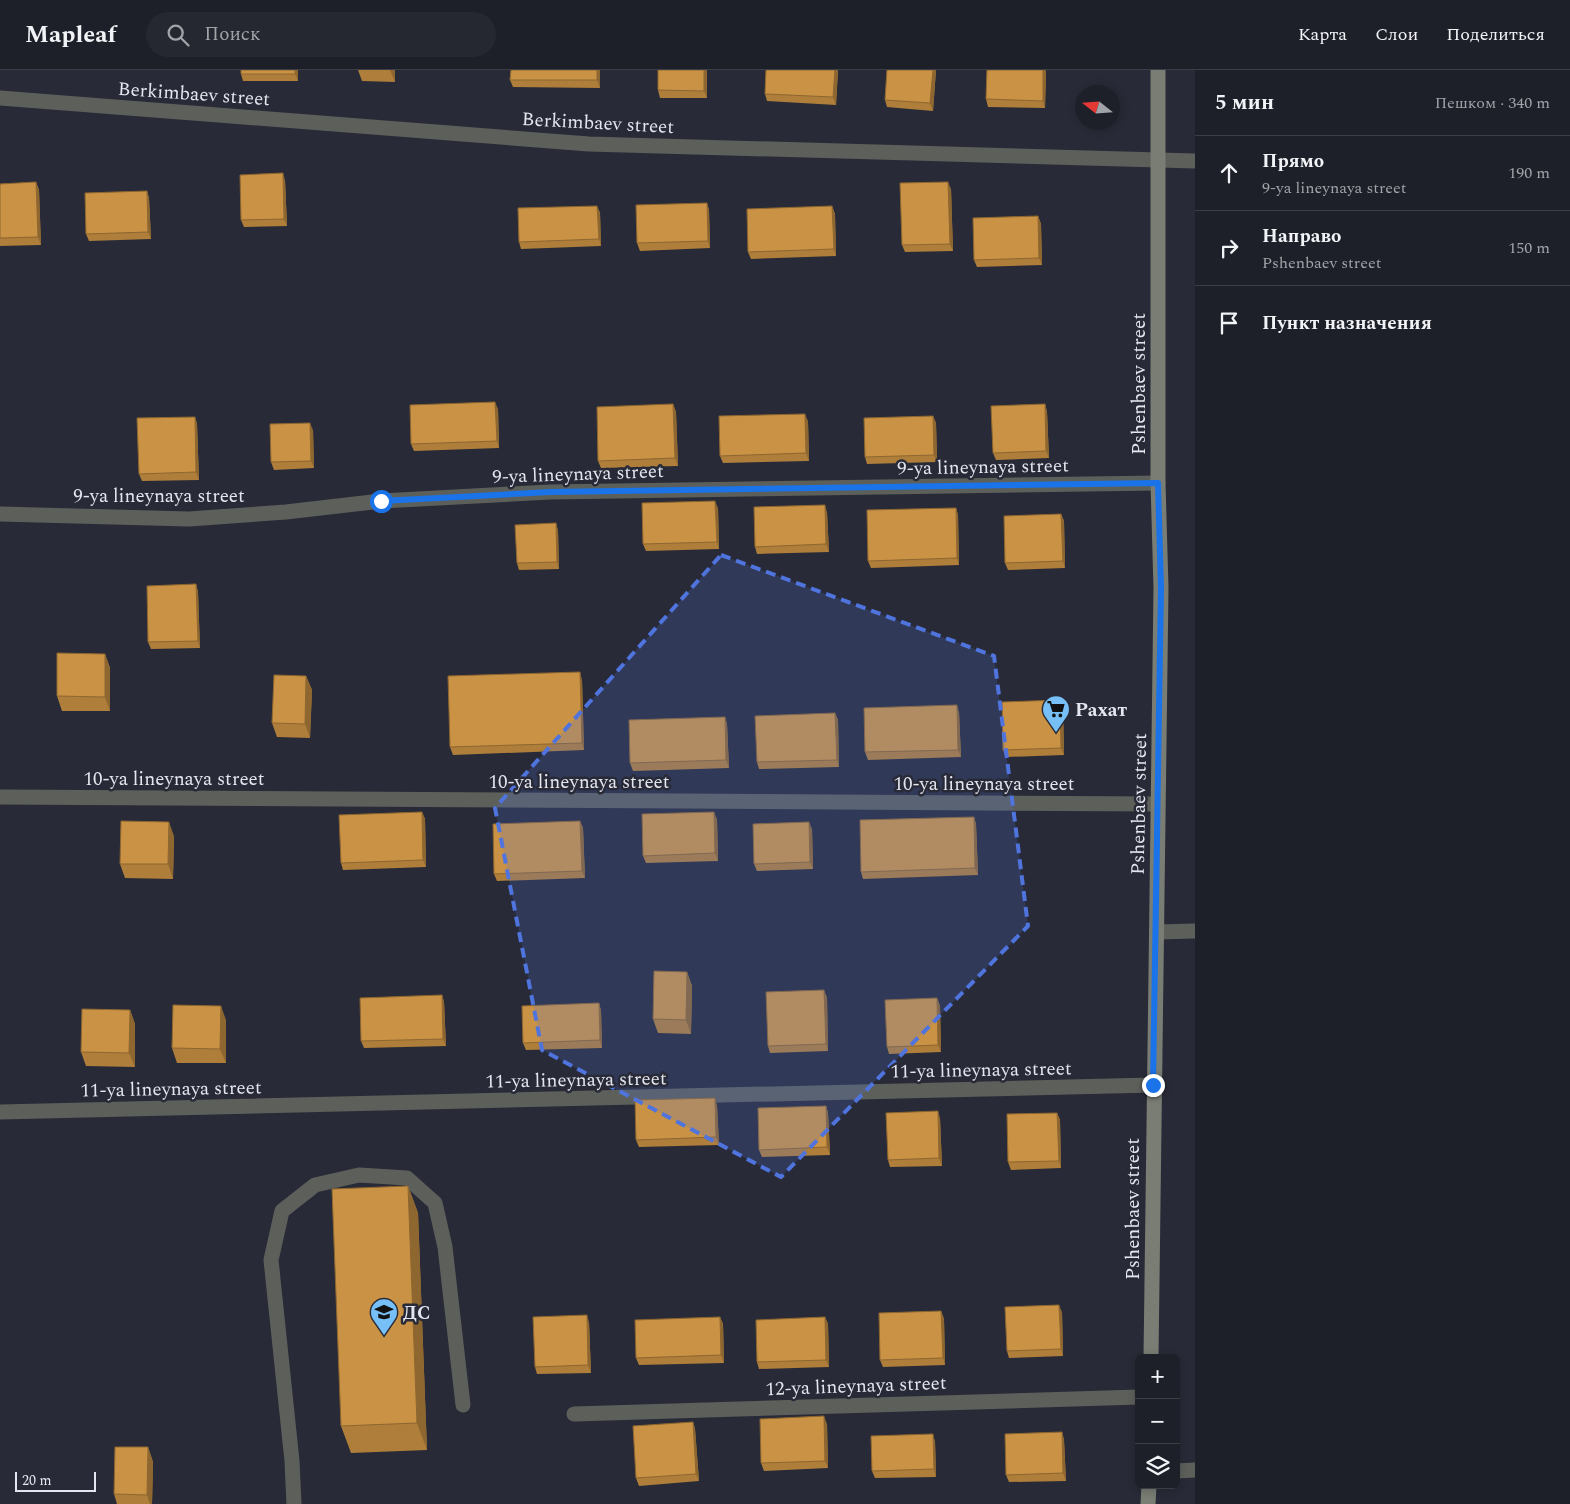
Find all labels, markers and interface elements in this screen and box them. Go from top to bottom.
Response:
search box [146,12,496,57]
text: Mapleaf [25,17,116,53]
text: Поиск [204,20,261,49]
icon: search [164,21,192,49]
text: Карта [1298,21,1347,48]
text: Слои [1375,21,1418,48]
text: Поделиться [1446,21,1545,48]
street label: Berkimbaev street [117,75,271,114]
north arrow [1075,85,1120,130]
text: 5 мин [1215,87,1274,119]
text: Пешком · 340 m [1435,91,1550,115]
street label: Berkimbaev street [521,105,675,142]
text: Прямо [1262,147,1324,176]
icon: ahead [1215,159,1243,187]
text: 190 m [1508,161,1550,185]
text: 9-ya lineynaya street [1262,176,1407,200]
text: Направо [1262,222,1341,251]
icon: right [1215,234,1243,262]
text: 150 m [1508,236,1550,260]
text: Pshenbaev street [1262,251,1381,275]
icon: arrive [1215,309,1243,337]
text: Пункт назначения [1262,309,1432,338]
street label: Pshenbaev street [1125,313,1154,455]
street label: 9-ya lineynaya street [897,451,1069,483]
street label: 9-ya lineynaya street [492,457,665,492]
street label: 9-ya lineynaya street [73,482,245,511]
route start [370,490,393,513]
supermarket icon: Рахат [1041,694,1071,733]
place label: Рахат [1075,696,1128,725]
street label: Pshenbaev street [1124,733,1155,875]
street label: 10-ya lineynaya street [83,765,265,794]
street label: 10-ya lineynaya street [488,768,670,797]
street label: 10-ya lineynaya street [893,770,1075,799]
street label: 11-ya lineynaya street [890,1054,1072,1087]
street label: 11-ya lineynaya street [485,1064,667,1097]
street label: 11-ya lineynaya street [80,1073,262,1106]
route end [1142,1074,1165,1097]
street label: Pshenbaev street [1119,1138,1148,1280]
school or university icon: ДС [369,1297,399,1336]
place label: ДС [403,1299,431,1328]
map controls [1135,1354,1180,1489]
button: + [1135,1354,1180,1399]
street label: 12-ya lineynaya street [765,1369,947,1404]
button: − [1135,1399,1180,1444]
button: layers [1135,1444,1180,1489]
scale bar [15,1469,96,1492]
text: 20 m [22,1470,52,1491]

